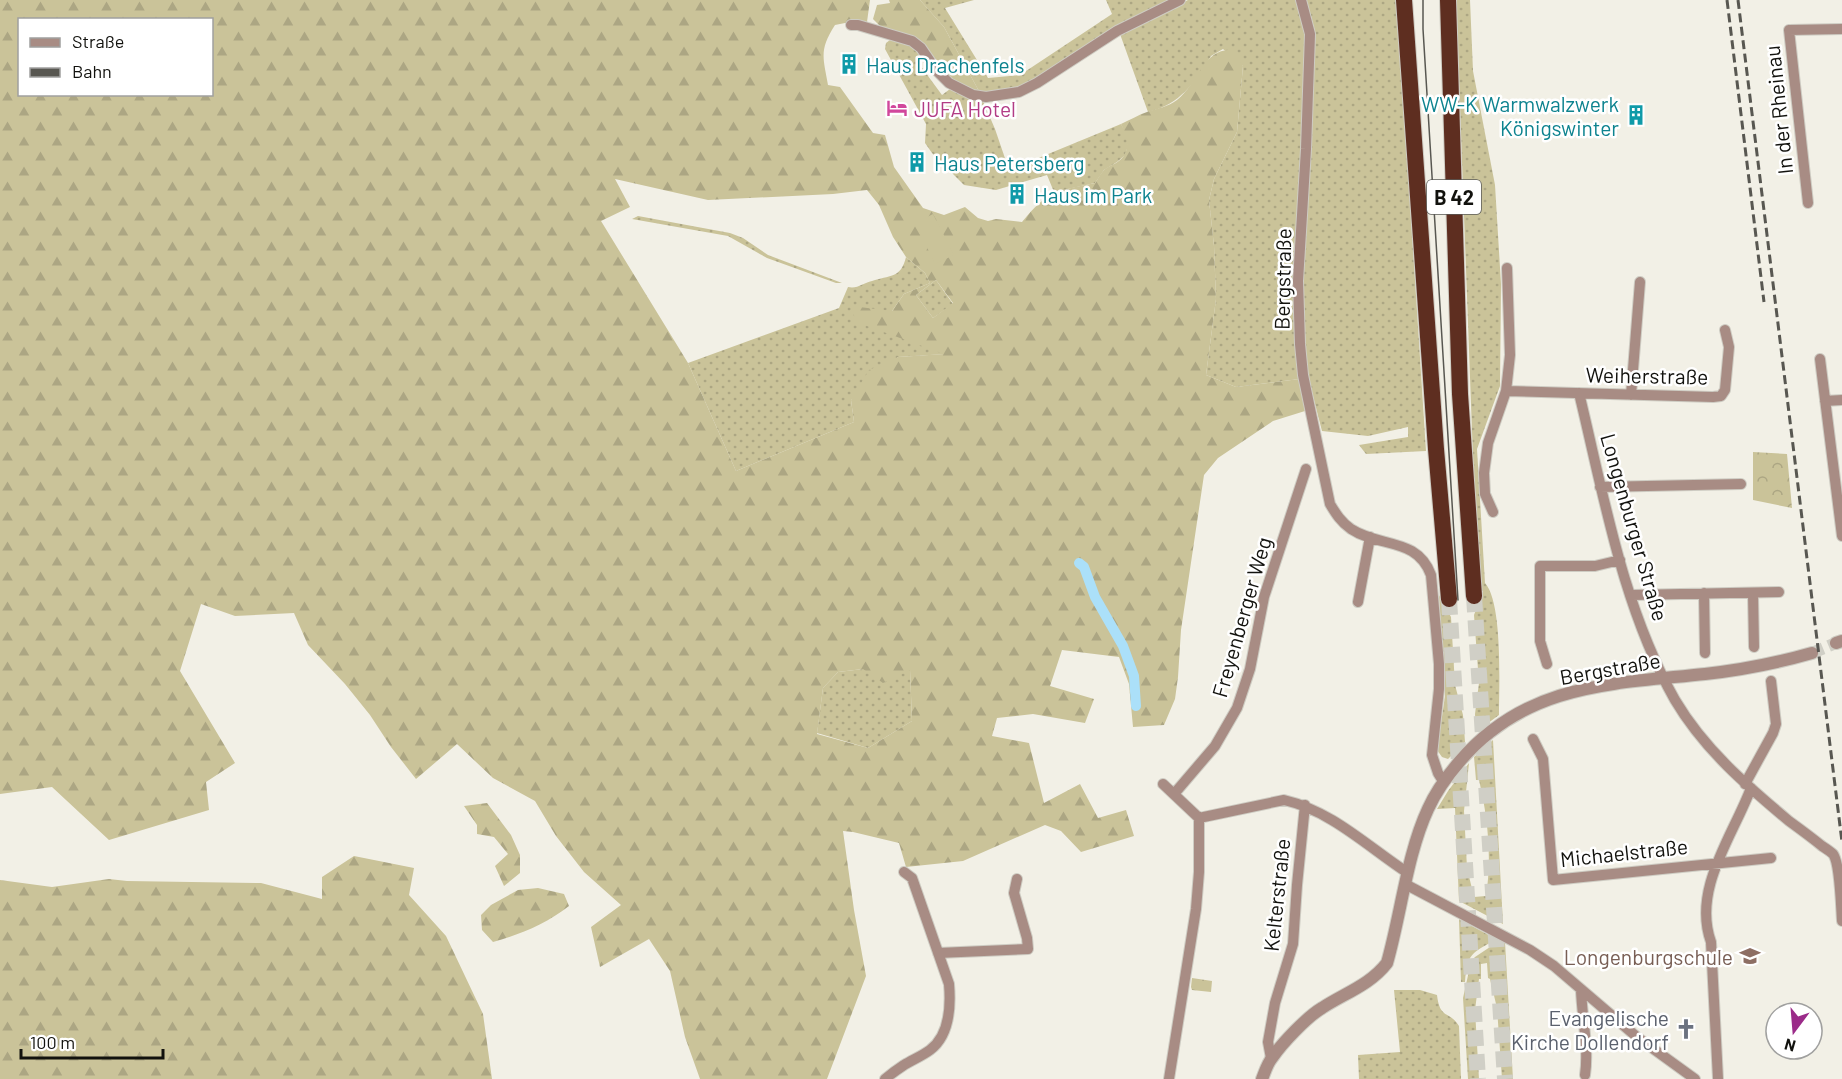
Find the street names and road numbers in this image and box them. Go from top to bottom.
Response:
street label: In der Rheinau [1759,44,1797,176]
road number: B 42 [1427,180,1481,214]
street label: Bergstraße [1269,228,1295,330]
street label: Weiherstraße [1585,361,1709,389]
street label: Longenburger Straße [1596,430,1674,624]
street label: Freyenberger Weg [1206,534,1276,700]
street label: Bergstraße [1558,647,1662,689]
street label: Michaelstraße [1559,833,1689,871]
street label: Kelterstraße [1258,837,1294,953]

